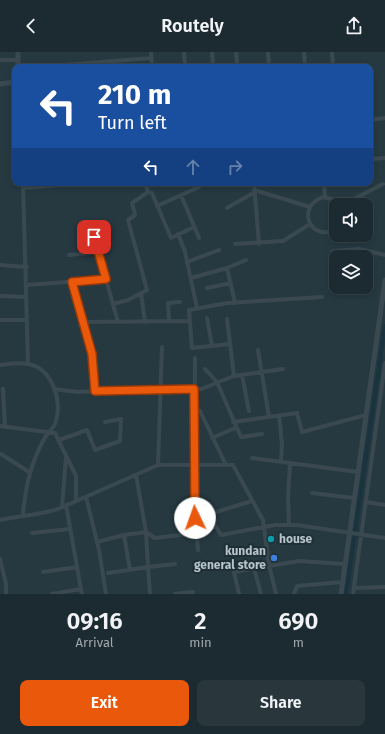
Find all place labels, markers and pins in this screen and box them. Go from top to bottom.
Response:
pin [77,220,111,254]
place label: house [279,532,313,546]
marker: house [266,534,276,544]
place label: kundan general store [194,544,266,572]
marker: kundan general store [269,553,279,563]

